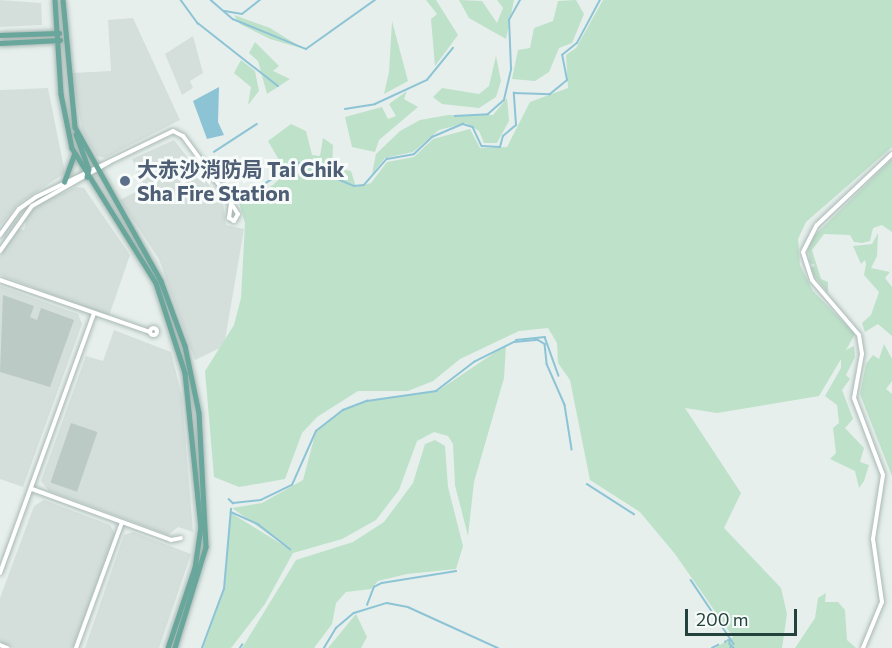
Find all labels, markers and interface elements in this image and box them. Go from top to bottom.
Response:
place label: 大赤沙消防局 Tai Chik Sha Fire Station [137,156,344,206]
marker: 大赤沙消防局 Tai Chik Sha Fire Station [118,174,132,188]
scale bar [688,597,800,635]
text: 200 m [696,608,749,630]

